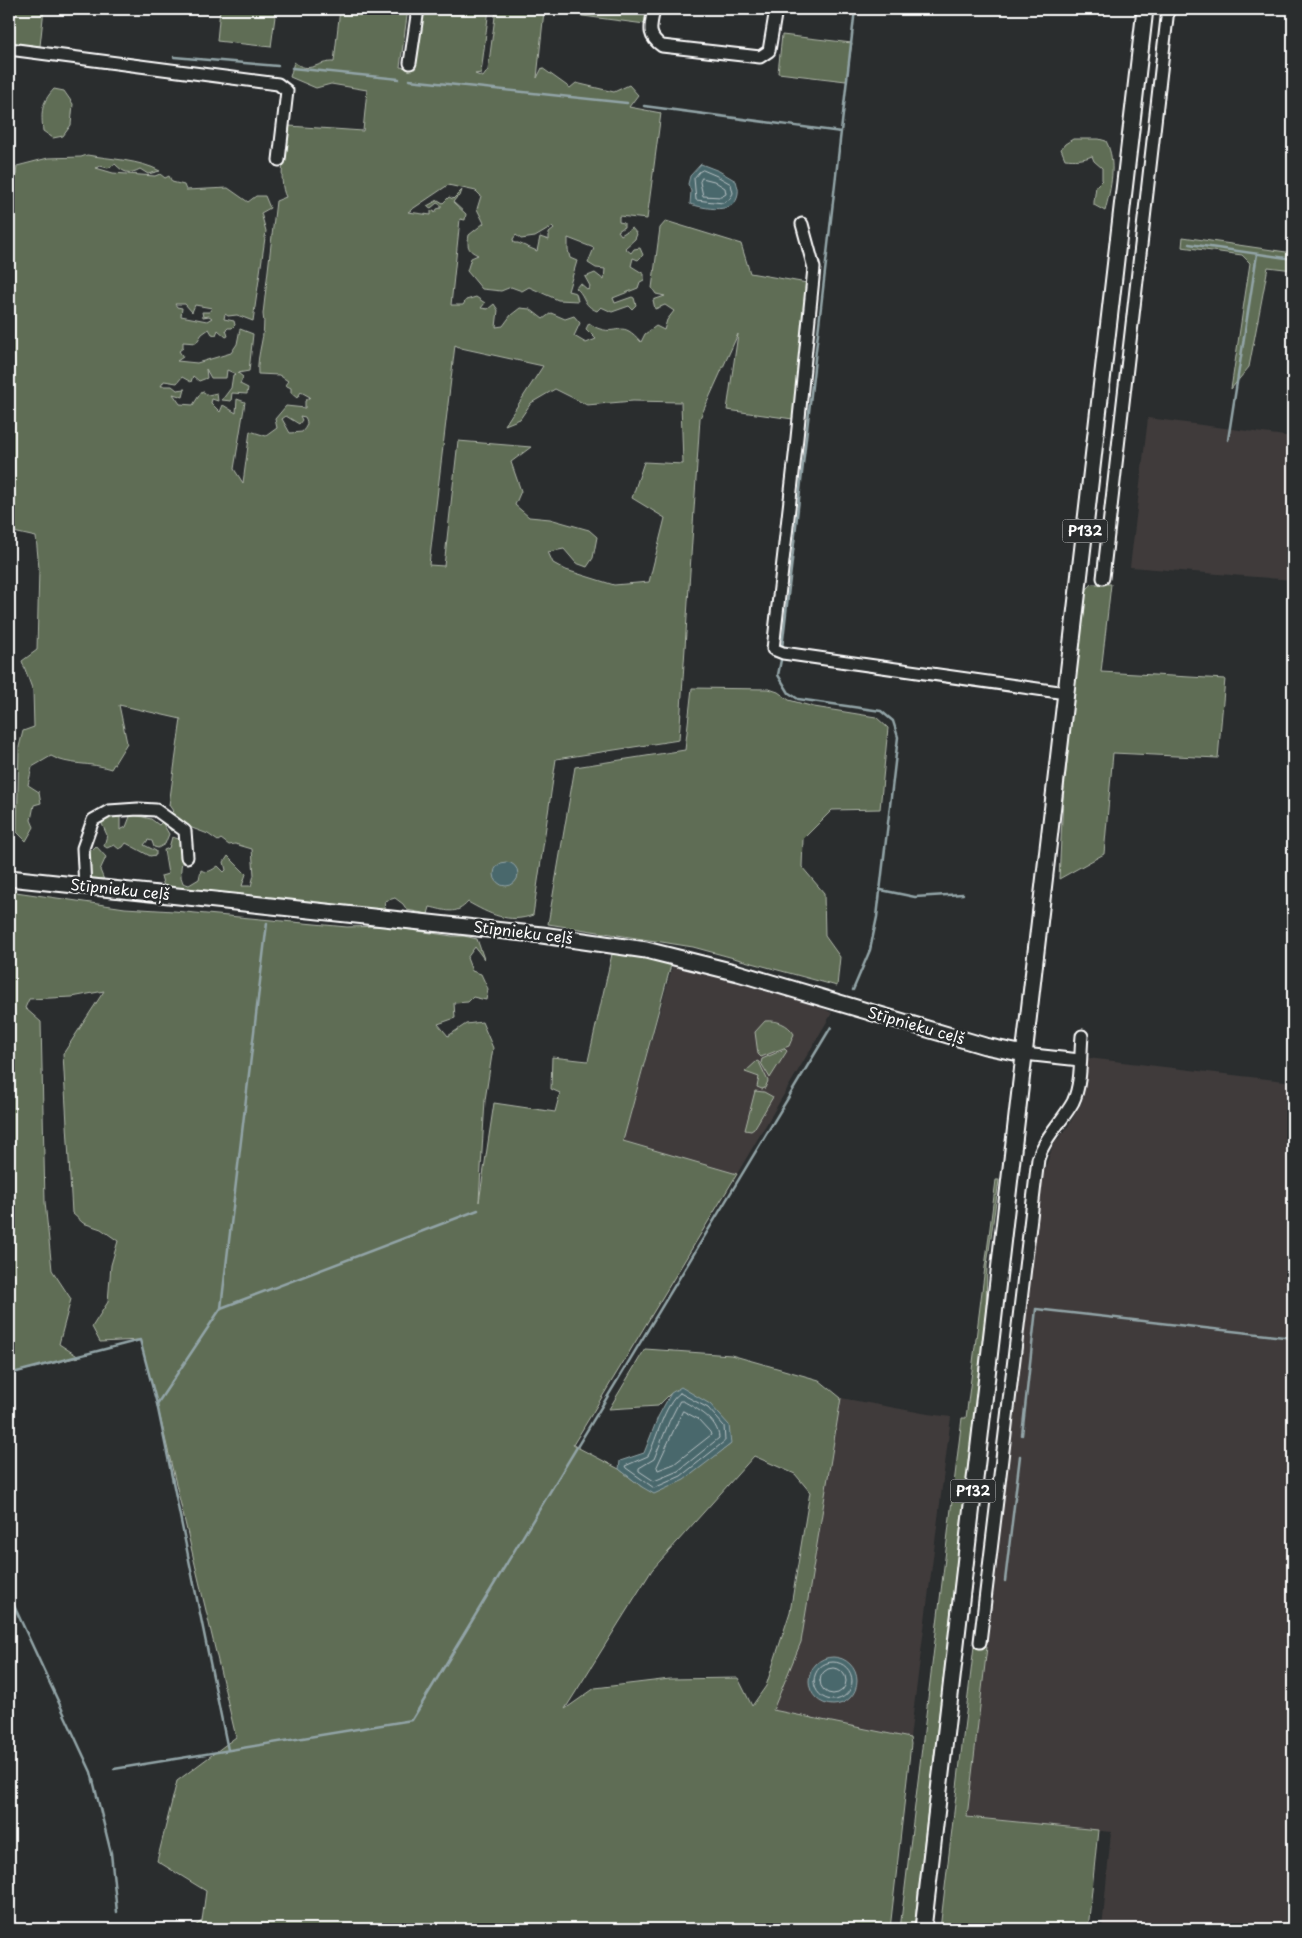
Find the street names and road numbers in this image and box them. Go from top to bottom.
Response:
road number: P132 [1062,520,1108,542]
street label: Stīpnieku ceļš [69,872,171,905]
street label: Stīpnieku ceļš [472,914,574,949]
street label: Stīpnieku ceļš [865,1000,968,1049]
road number: P132 [950,1480,996,1502]

